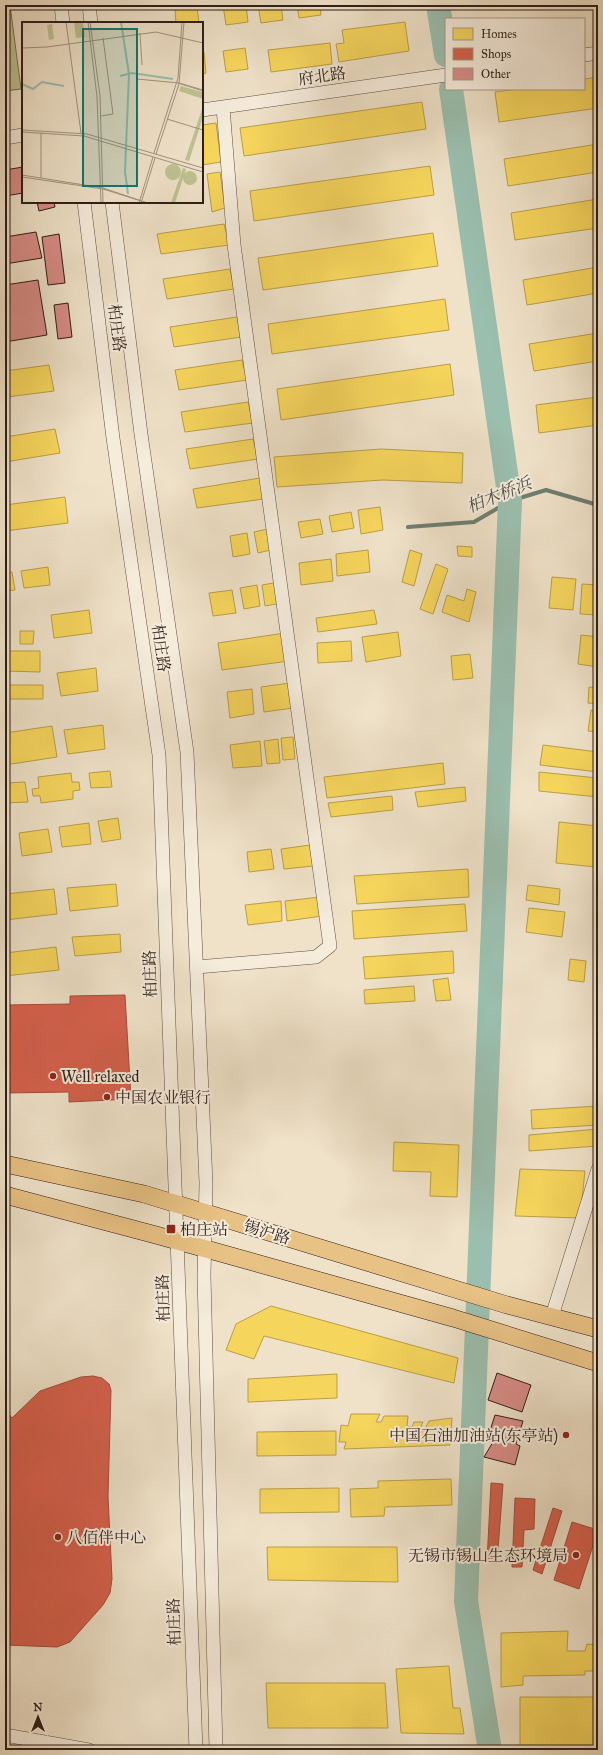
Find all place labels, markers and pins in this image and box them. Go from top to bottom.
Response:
place label: Well relaxed [61,1067,140,1086]
marker: Well relaxed [48,1071,58,1081]
place label: 中国农业银行 [115,1088,211,1107]
marker: 中国农业银行 [102,1092,112,1102]
place label: 柏庄站 [180,1220,228,1239]
marker: 柏庄站 [165,1223,177,1235]
place label: 中国石油加油站(东亭站) [389,1426,558,1446]
marker: 中国石油加油站(东亭站) [561,1430,571,1440]
place label: 八佰伴中心 [66,1528,146,1547]
marker: 八佰伴中心 [53,1532,63,1542]
place label: 无锡市锡山生态环境局 [408,1546,568,1565]
marker: 无锡市锡山生态环境局 [571,1550,581,1560]

